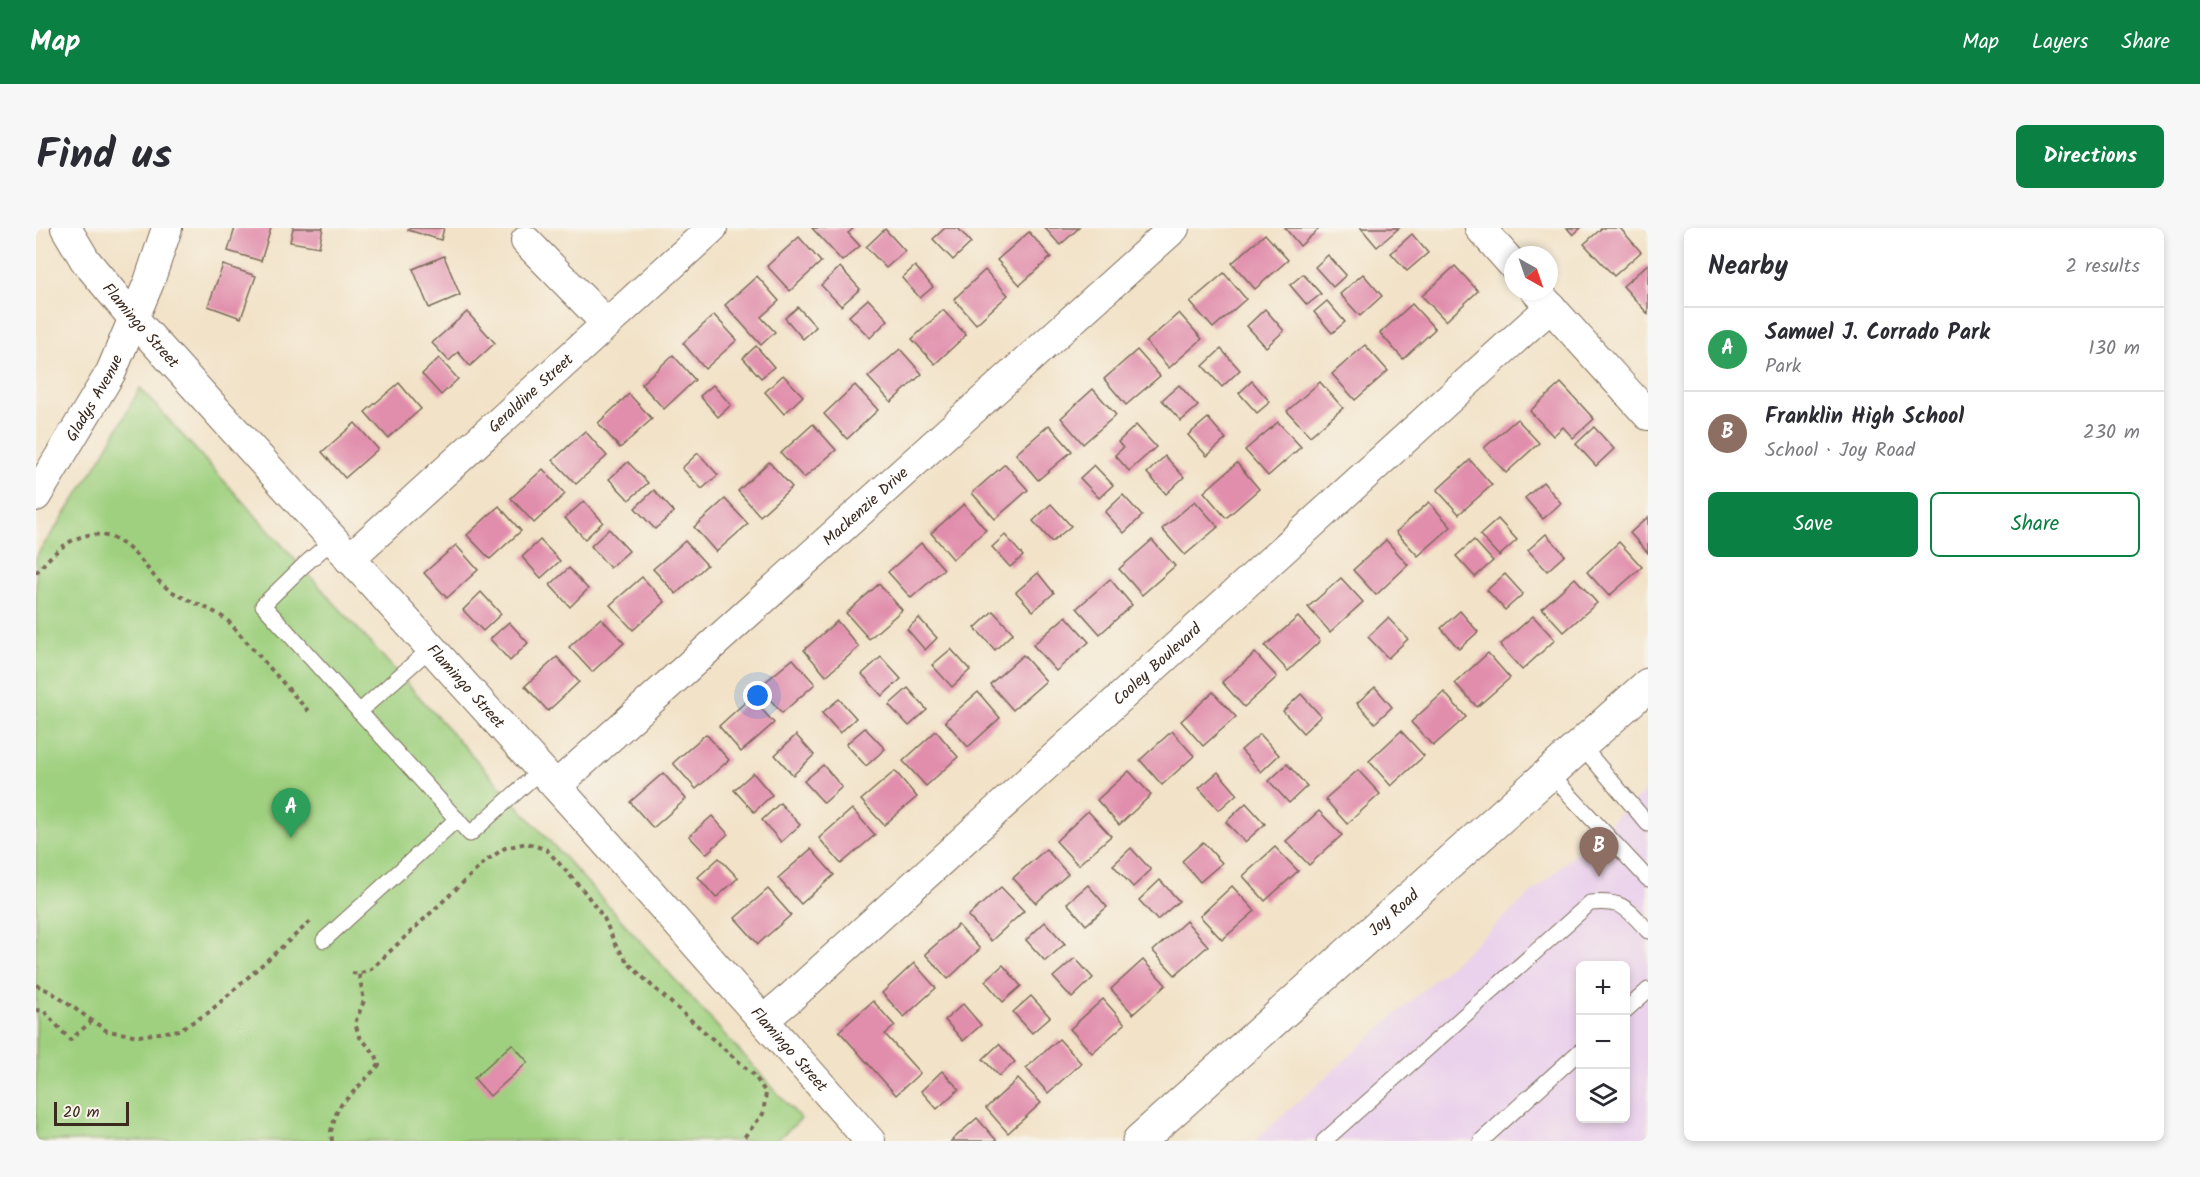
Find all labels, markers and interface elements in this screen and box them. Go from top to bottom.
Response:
text: Map [30,20,81,65]
text: Map [1962,26,1999,59]
text: Layers [2032,26,2088,59]
text: Share [2121,26,2170,59]
text: Find us [36,123,172,190]
button: Directions [2016,125,2164,188]
north arrow [1504,246,1558,300]
text: Nearby [1708,246,1788,288]
text: 2 results [2065,251,2140,283]
street label: Flamingo Street [96,277,186,374]
text: Samuel J. Corrado Park [1765,316,1990,351]
text: A [1721,333,1734,365]
text: 130 m [2088,333,2140,365]
street label: Geraldine Street [482,347,580,439]
street label: Gladys Avenue [59,351,129,446]
text: Park [1765,351,1801,383]
text: Franklin High School [1765,400,1964,435]
text: B [1721,417,1734,449]
text: 230 m [2083,417,2140,449]
text: School · Joy Road [1765,435,1915,467]
street label: Mackenzie Drive [817,461,914,552]
button: Save [1708,492,1918,557]
button: Share [1930,492,2140,557]
street label: Cooley Boulevard [1107,616,1208,711]
street label: Flamingo Street [421,638,511,735]
your location [743,681,772,710]
pin: A [272,788,310,838]
pin: B [1580,828,1618,877]
street label: Joy Road [1363,883,1425,942]
map controls [1576,961,1630,1123]
button: + [1576,961,1630,1015]
street label: Flamingo Street [744,1001,834,1098]
button: − [1576,1015,1630,1069]
button: layers [1576,1069,1630,1123]
scale bar [54,1099,129,1126]
text: 20 m [63,1100,99,1125]

